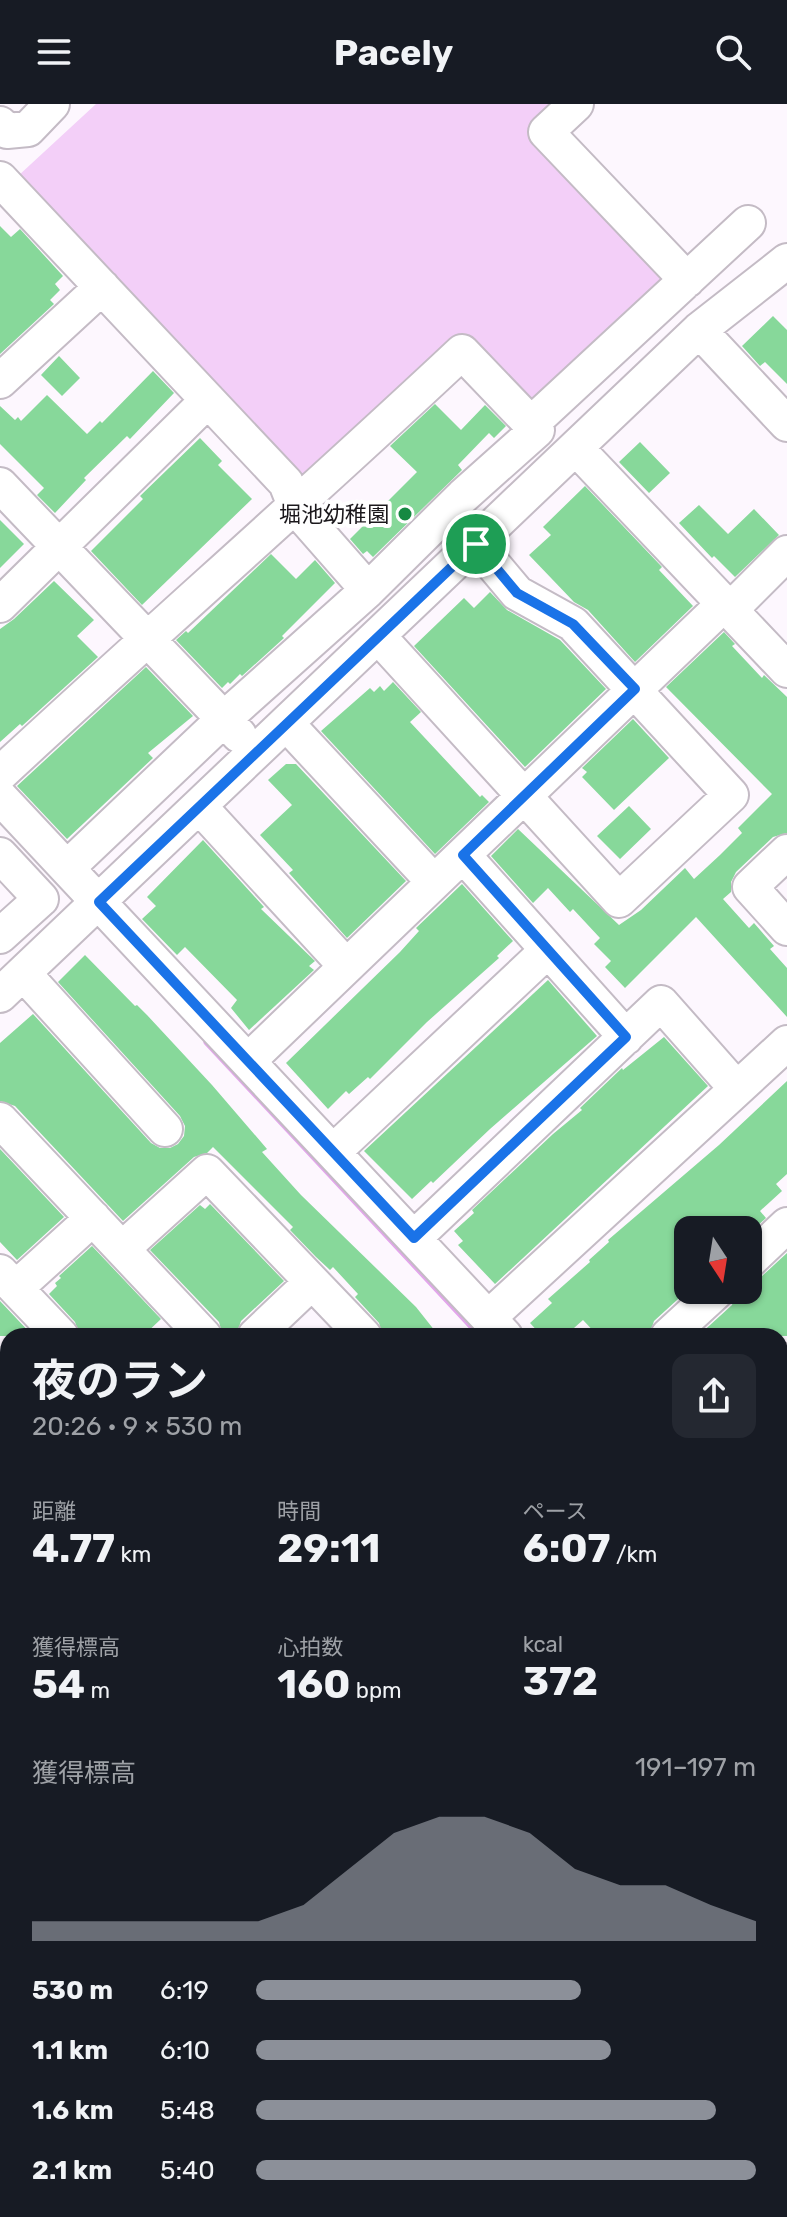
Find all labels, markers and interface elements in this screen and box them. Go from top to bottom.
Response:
icon: menu [32,30,76,74]
icon: search [711,30,755,74]
text: Pacely [334,31,453,74]
place label: 堀池幼稚園 [279,501,389,528]
marker: 堀池幼稚園 [396,505,414,523]
pin [442,510,510,578]
icon: arrive [454,522,498,566]
north arrow [674,1216,762,1304]
map controls [674,1216,762,1304]
button: share [672,1354,756,1438]
text: 夜のラン [32,1355,208,1407]
text: 20:26 · 9 × 530 m [32,1411,242,1442]
text: 距離 [32,1498,76,1525]
text: 時間 [277,1498,321,1525]
text: ペース [523,1498,588,1525]
text: 4.77 [32,1525,115,1572]
text: 29:11 [277,1525,380,1572]
text: 6:07 [523,1525,611,1572]
text: km [115,1541,151,1568]
text: /km [611,1541,657,1568]
text: kcal [523,1631,563,1658]
text: 獲得標高 [32,1634,120,1661]
text: 心拍数 [277,1634,343,1661]
text: 372 [523,1658,598,1705]
text: 54 [32,1661,85,1708]
text: 160 [277,1661,350,1708]
text: m [85,1677,110,1704]
text: bpm [350,1677,402,1704]
text: 191–197 m [635,1752,756,1783]
text: 獲得標高 [32,1758,136,1789]
text: 530 m [32,1975,113,2006]
text: 6:19 [160,1975,209,2006]
text: 1.1 km [32,2035,108,2066]
text: 6:10 [160,2035,210,2066]
text: 1.6 km [32,2095,114,2126]
text: 5:48 [160,2095,215,2126]
text: 2.1 km [32,2155,112,2186]
text: 5:40 [160,2155,215,2186]

